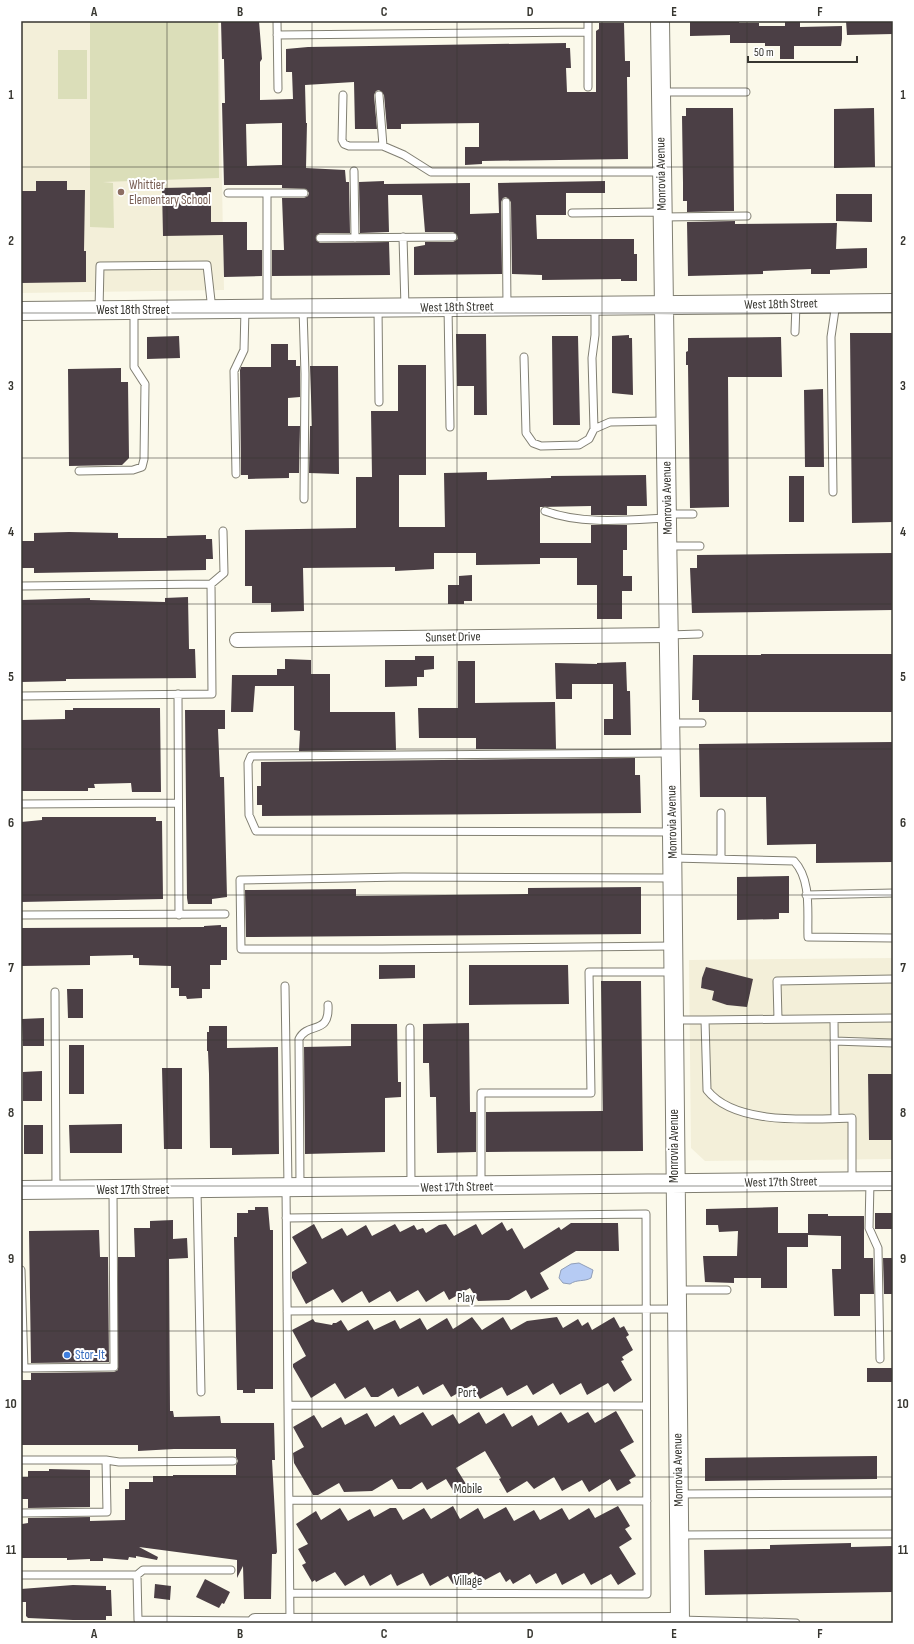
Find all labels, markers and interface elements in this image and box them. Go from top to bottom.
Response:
text: A [90,4,98,20]
text: B [237,4,243,20]
text: C [381,4,388,20]
text: D [527,4,534,20]
text: E [671,4,677,20]
text: F [817,4,823,20]
scale bar [748,38,857,64]
text: 50 m [754,45,774,60]
text: 1 [8,87,14,103]
text: 1 [900,87,906,103]
street label: Monrovia Avenue [652,137,670,211]
place label: Whittier Elementary School [129,177,211,208]
marker: Whittier Elementary School [116,187,126,197]
text: 2 [8,233,14,249]
text: 2 [900,233,906,249]
street label: West 18th Street [744,295,818,313]
street label: West 18th Street [420,298,494,316]
street label: West 18th Street [96,302,170,318]
text: 3 [8,378,14,394]
text: 3 [900,378,906,394]
street label: Monrovia Avenue [658,461,676,535]
text: 4 [8,524,14,540]
text: 4 [900,524,906,540]
street label: Sunset Drive [425,629,481,645]
text: 5 [8,669,14,685]
text: 5 [900,669,906,685]
street label: Monrovia Avenue [663,785,681,859]
text: 6 [8,815,14,831]
text: 6 [900,815,906,831]
text: 7 [8,960,14,976]
text: 7 [900,960,906,976]
text: 8 [8,1105,14,1121]
text: 8 [900,1105,906,1121]
street label: Monrovia Avenue [666,1109,682,1183]
street label: West 17th Street [744,1173,818,1191]
street label: West 17th Street [420,1178,494,1196]
street label: West 17th Street [96,1182,170,1198]
text: 9 [8,1251,14,1267]
text: 9 [900,1251,906,1267]
street label: Play [457,1290,475,1306]
place label: Stor-It [75,1347,105,1363]
marker: Stor-It [62,1350,72,1360]
street label: Port [458,1385,476,1401]
text: 10 [5,1396,17,1412]
text: 10 [897,1396,909,1412]
street label: Monrovia Avenue [669,1433,687,1507]
street label: Mobile [454,1481,482,1497]
text: 11 [6,1542,16,1558]
text: 11 [898,1542,908,1558]
street label: Village [454,1573,482,1589]
text: A [90,1626,98,1642]
text: B [237,1626,243,1642]
text: C [381,1626,388,1642]
text: D [527,1626,534,1642]
text: E [671,1626,677,1642]
text: F [817,1626,823,1642]

